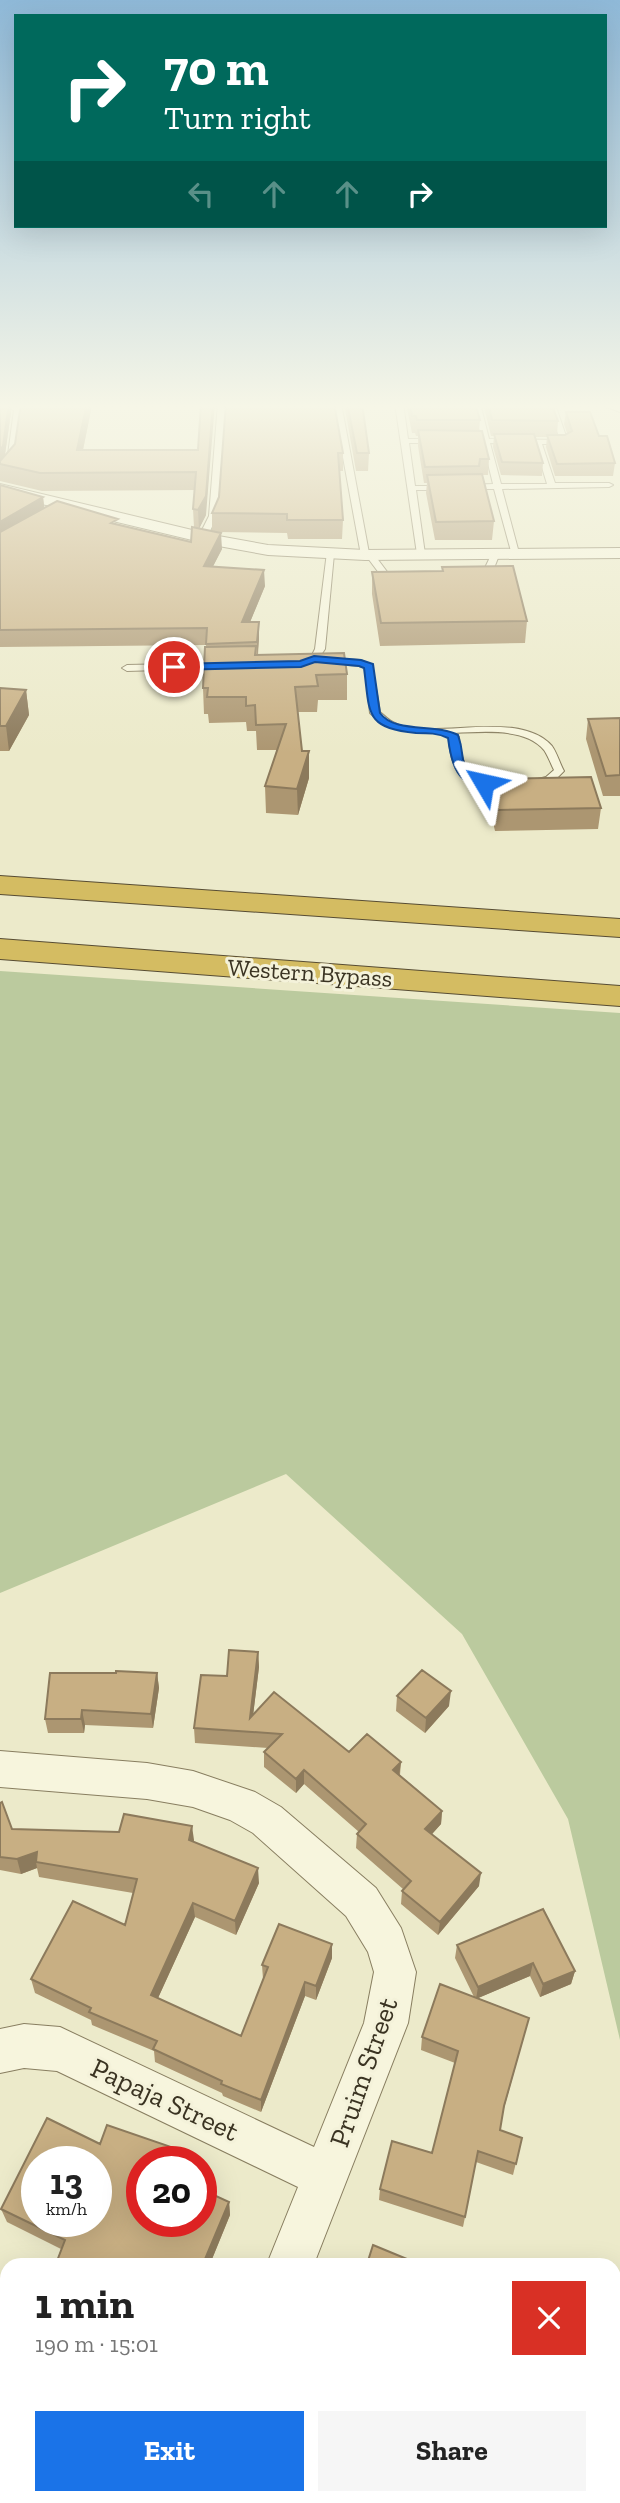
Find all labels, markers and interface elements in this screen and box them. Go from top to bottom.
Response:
text: 70 m [164,39,269,98]
icon: right [49,42,140,133]
text: Turn right [164,99,311,137]
icon: left [182,175,220,213]
icon: ahead [255,175,293,213]
icon: ahead [328,175,366,213]
icon: right [401,175,439,213]
pin [144,637,204,697]
icon: arrive [155,648,193,686]
position arrow [447,746,521,820]
street label: Western Bypass [227,952,393,993]
street label: Pruim Street [323,1993,405,2151]
street label: Papaja Street [86,2051,244,2148]
speed limit sign: 20 [126,2146,217,2237]
text: 13 [50,2161,83,2203]
text: km/h [46,2198,87,2220]
text: 1 min [35,2278,134,2329]
button: close [512,2281,586,2355]
text: 190 m · 15:01 [35,2330,158,2358]
button: Exit [35,2411,304,2491]
button: Share [318,2411,586,2491]

